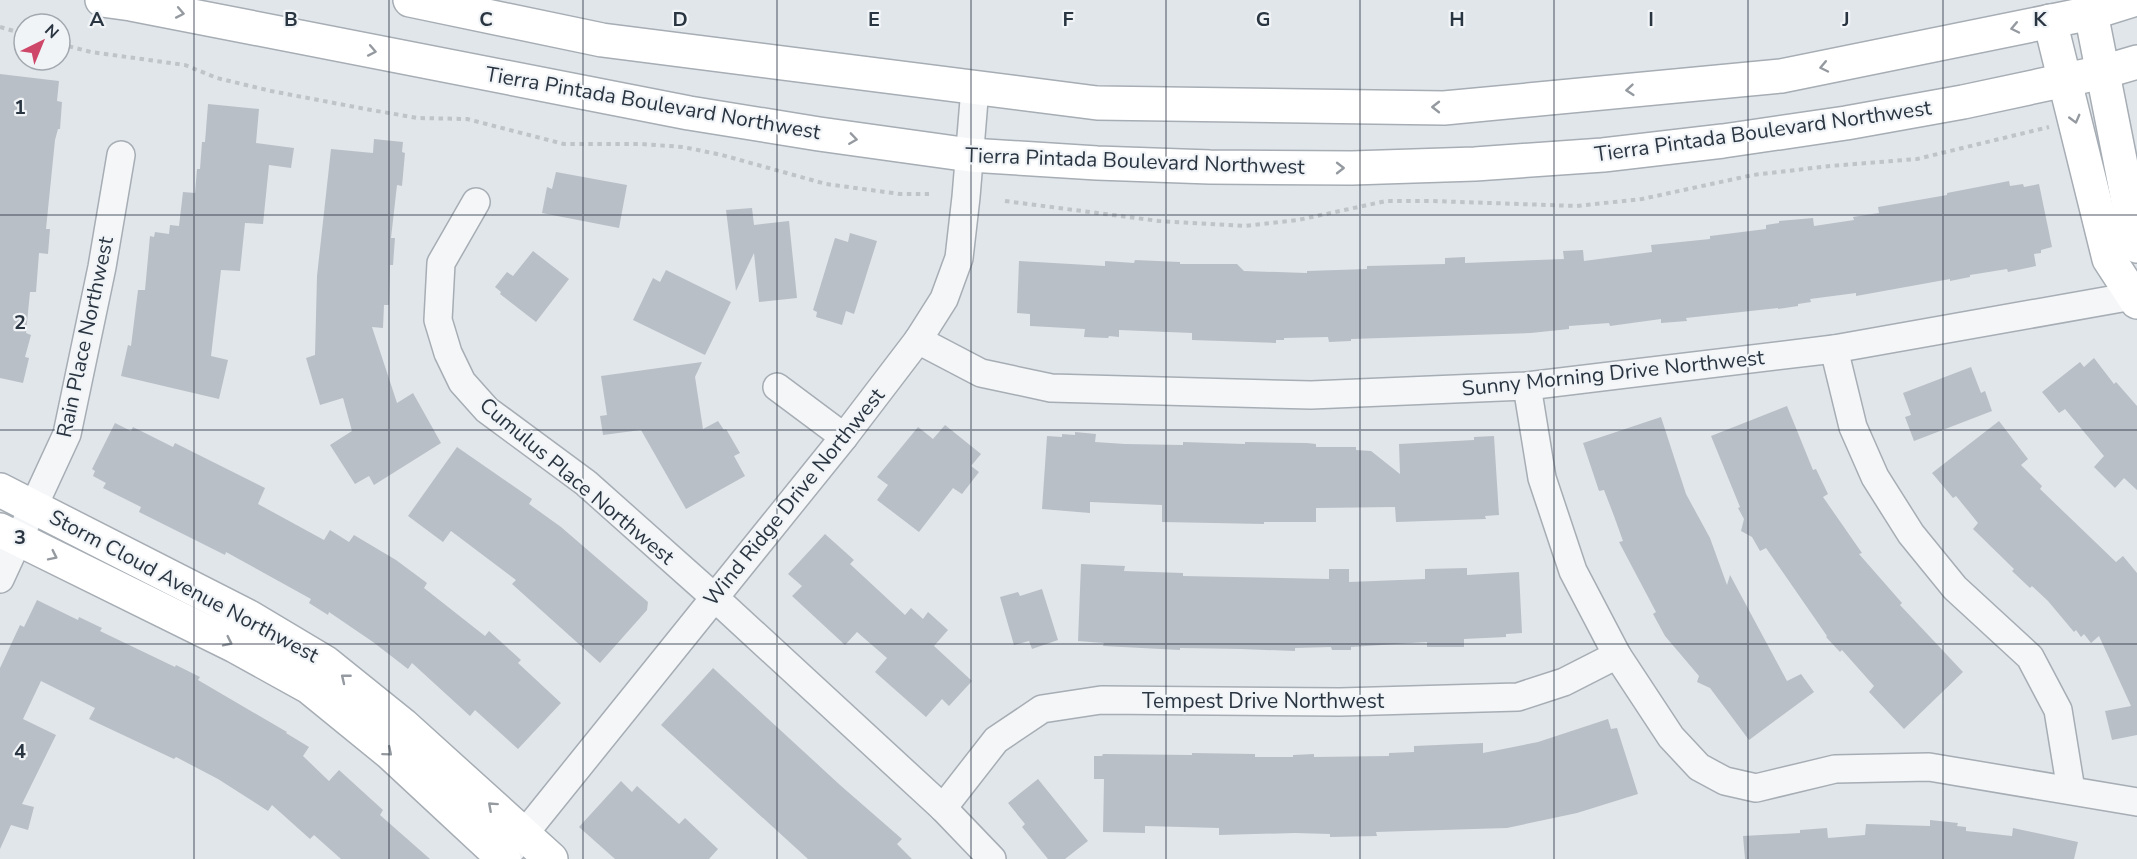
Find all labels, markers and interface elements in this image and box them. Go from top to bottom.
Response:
text: A [90,6,105,33]
one-way arrow [175,6,185,19]
text: B [284,6,298,33]
text: C [479,6,493,33]
text: D [672,6,688,33]
text: E [868,6,880,33]
text: F [1062,6,1074,33]
text: G [1256,6,1270,33]
text: H [1449,6,1465,33]
text: I [1648,6,1654,33]
text: J [1841,6,1850,33]
text: K [2033,6,2047,33]
north arrow [12,12,72,72]
text: N [40,20,63,44]
one-way arrow [2010,21,2020,34]
one-way arrow [366,44,376,57]
street label: Tierra Pintada Boulevard Northwest [483,60,823,146]
one-way arrow [1819,60,1829,73]
one-way arrow [1626,83,1635,96]
street label: Tierra Pintada Boulevard Northwest [1593,93,1934,168]
text: 1 [14,94,26,121]
one-way arrow [1432,101,1441,113]
one-way arrow [2067,114,2080,124]
one-way arrow [848,132,857,144]
street label: Tierra Pintada Boulevard Northwest [965,141,1306,181]
one-way arrow [1336,162,1345,174]
street label: Rain Place Northwest [50,233,120,440]
text: 2 [14,309,26,336]
street label: Sunny Morning Drive Northwest [1460,343,1766,403]
street label: Wind Ridge Drive Northwest [697,381,891,612]
street label: Cumulus Place Northwest [474,391,681,571]
street label: Storm Cloud Avenue Northwest [44,503,324,669]
text: 3 [14,524,26,551]
one-way arrow [46,549,57,560]
one-way arrow [221,635,232,646]
one-way arrow [340,674,351,685]
street label: Tempest Drive Northwest [1142,687,1385,715]
text: 4 [14,738,26,765]
one-way arrow [381,744,392,755]
one-way arrow [488,802,499,813]

